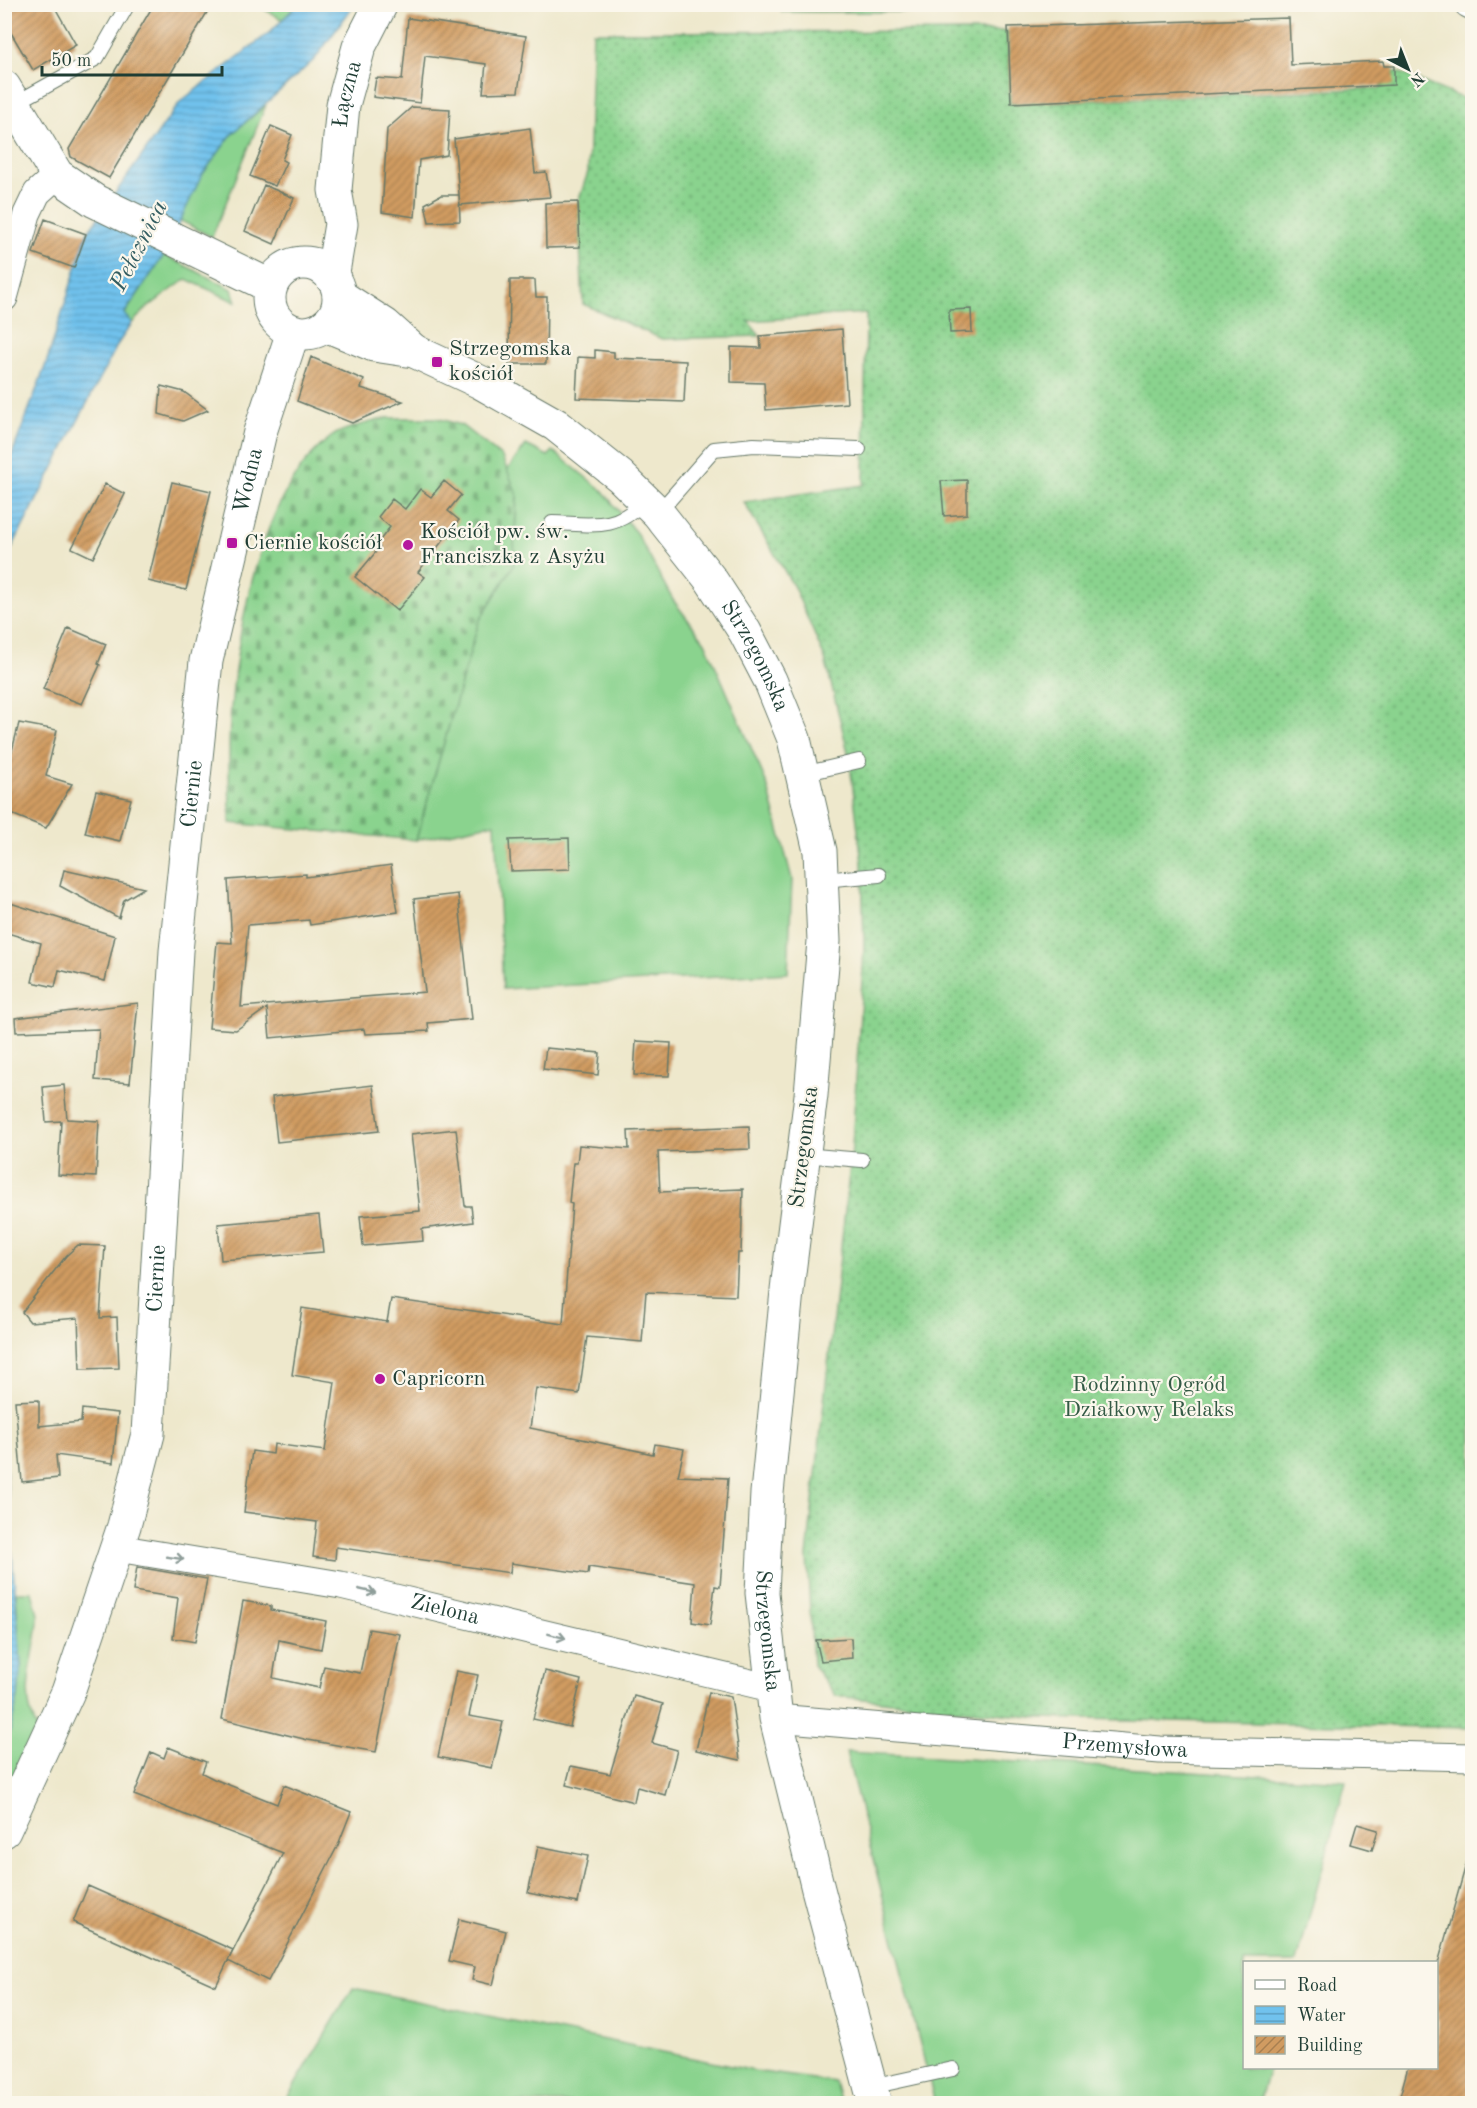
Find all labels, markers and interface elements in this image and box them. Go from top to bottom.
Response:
scale bar [42,39,222,77]
north arrow [1378,39,1438,99]
text: 50 m [51,52,91,70]
street label: Łączna [330,58,366,129]
text: N [1406,69,1427,89]
water label: Pełcznica [107,197,173,296]
place label: Strzegomska kościół [449,338,571,385]
marker: Strzegomska kościół [430,355,444,369]
street label: Wodna [230,446,267,516]
place label: Kościół pw. św. Franciszka z Asyżu [420,521,605,568]
place label: Ciernie kościół [244,532,382,554]
marker: Ciernie kościół [225,536,239,550]
marker: Kościół pw. św. Franciszka z Asyżu [401,538,415,552]
street label: Strzegomska [716,596,793,715]
street label: Ciernie [178,759,207,829]
street label: Strzegomska [786,1085,822,1209]
street label: Ciernie [144,1244,170,1313]
place label: Capricorn [392,1368,485,1390]
marker: Capricorn [373,1372,387,1386]
park label: Rodzinny Ogród Działkowy Relaks [1064,1374,1234,1421]
one-way arrow [165,1553,184,1564]
street label: Strzegomska [751,1569,784,1693]
one-way arrow [357,1585,376,1597]
street label: Zielona [408,1591,482,1629]
one-way arrow [547,1631,566,1642]
street label: Przemysłowa [1061,1731,1188,1762]
legend [1243,1961,1438,2069]
text: Road [1297,1977,1337,1995]
text: Water [1297,2007,1346,2025]
text: Building [1297,2037,1363,2055]

